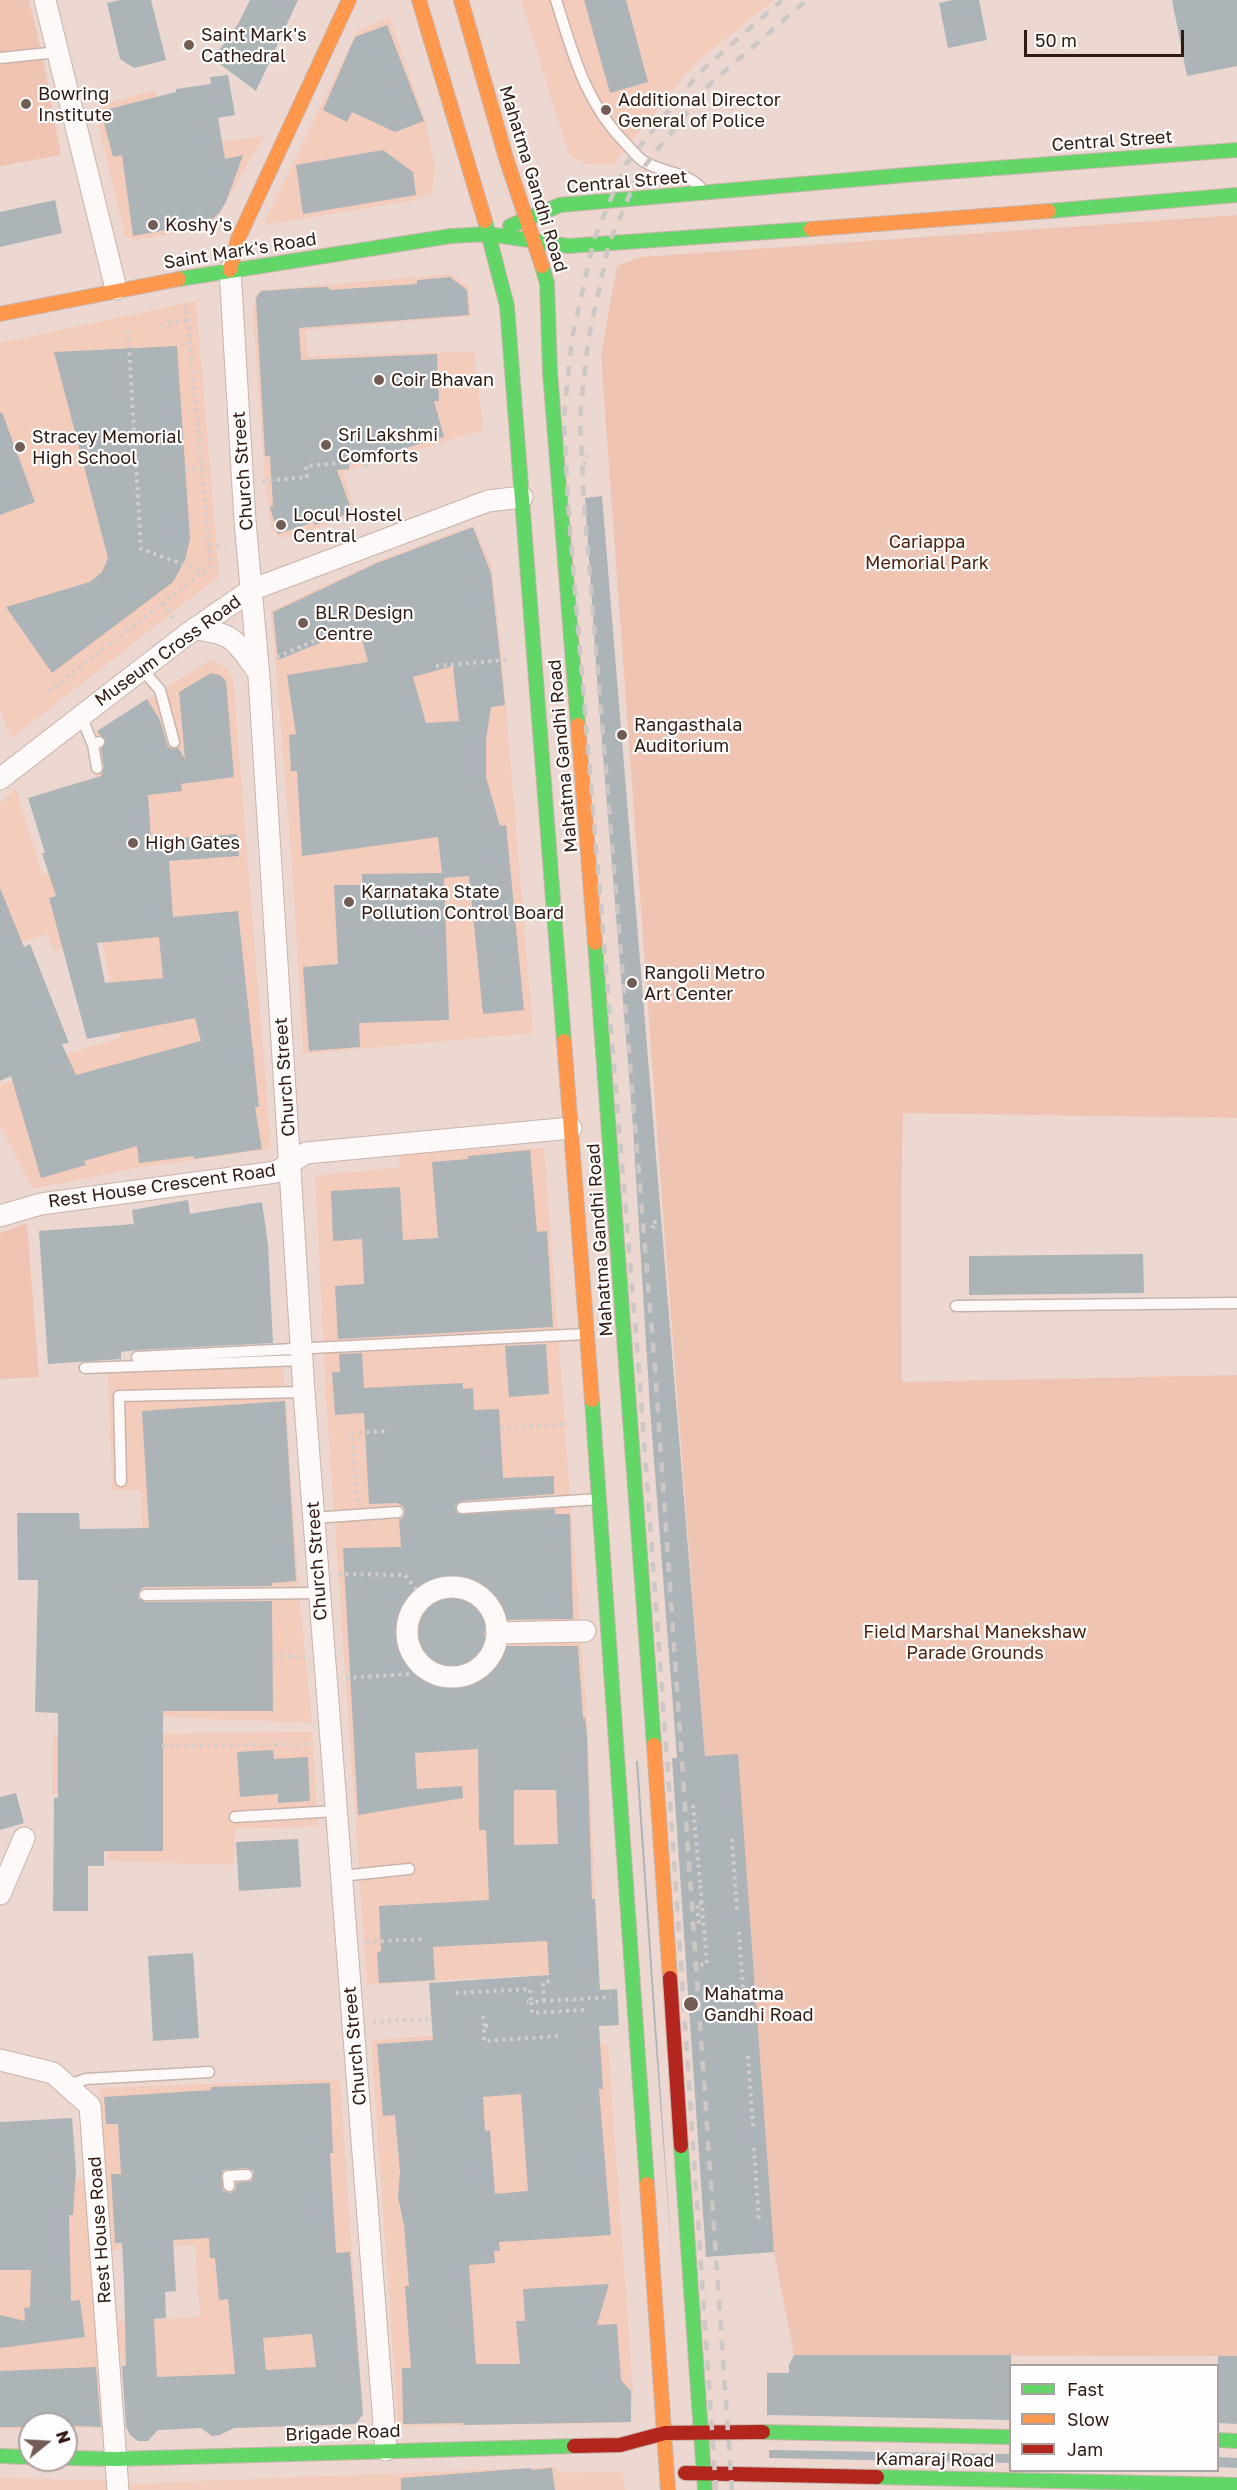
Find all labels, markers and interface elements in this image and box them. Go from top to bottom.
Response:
scale bar [1027,18,1188,56]
place label: Saint Mark's Cathedral [201,24,307,66]
text: 50 m [1035,29,1077,51]
marker: Saint Mark's Cathedral [182,38,196,52]
place label: Bowring Institute [38,83,112,125]
street label: Mahatma Gandhi Road [494,83,572,275]
place label: Additional Director General of Police [618,89,781,132]
marker: Bowring Institute [19,97,33,111]
marker: Additional Director General of Police [599,103,613,117]
street label: Central Street [1051,126,1173,156]
street label: Central Street [566,166,688,198]
place label: Koshy's [165,214,232,236]
marker: Koshy's [146,218,160,232]
street label: Saint Mark's Road [162,228,318,274]
place label: Coir Bhavan [391,369,494,391]
marker: Coir Bhavan [372,373,386,387]
street label: Church Street [228,411,258,531]
place label: Sri Lakshmi Comforts [338,424,438,466]
place label: Stracey Memorial High School [32,426,182,468]
marker: Sri Lakshmi Comforts [319,438,333,452]
marker: Stracey Memorial High School [13,440,27,454]
place label: Locul Hostel Central [293,504,402,546]
marker: Locul Hostel Central [274,518,288,532]
park label: Cariappa Memorial Park [865,531,989,574]
street label: Museum Cross Road [91,591,245,711]
place label: BLR Design Centre [315,602,414,644]
marker: BLR Design Centre [296,616,310,630]
street label: Mahatma Gandhi Road [544,658,582,854]
place label: Rangasthala Auditorium [634,714,742,756]
marker: Rangasthala Auditorium [615,728,629,742]
place label: High Gates [145,832,240,854]
marker: High Gates [126,836,140,850]
place label: Karnataka State Pollution Control Board [361,881,564,924]
marker: Karnataka State Pollution Control Board [342,895,356,909]
place label: Rangoli Metro Art Center [644,962,765,1004]
marker: Rangoli Metro Art Center [625,976,639,990]
street label: Church Street [270,1017,300,1137]
street label: Mahatma Gandhi Road [582,1142,618,1338]
street label: Rest House Crescent Road [47,1159,277,1213]
street label: Church Street [302,1501,332,1621]
park label: Field Marshal Manekshaw Parade Grounds [863,1621,1087,1664]
place label: Mahatma Gandhi Road [704,1983,813,2026]
street label: Church Street [339,1985,371,2107]
marker: Mahatma Gandhi Road [682,1995,700,2013]
street label: Rest House Road [84,2156,116,2304]
legend [1009,2364,1219,2472]
text: Fast [1067,2378,1104,2400]
text: Slow [1067,2408,1109,2430]
north arrow [18,2412,78,2472]
street label: Brigade Road [285,2420,401,2446]
text: N [52,2428,75,2446]
text: Jam [1067,2438,1103,2460]
street label: Kamaraj Road [875,2448,995,2472]

